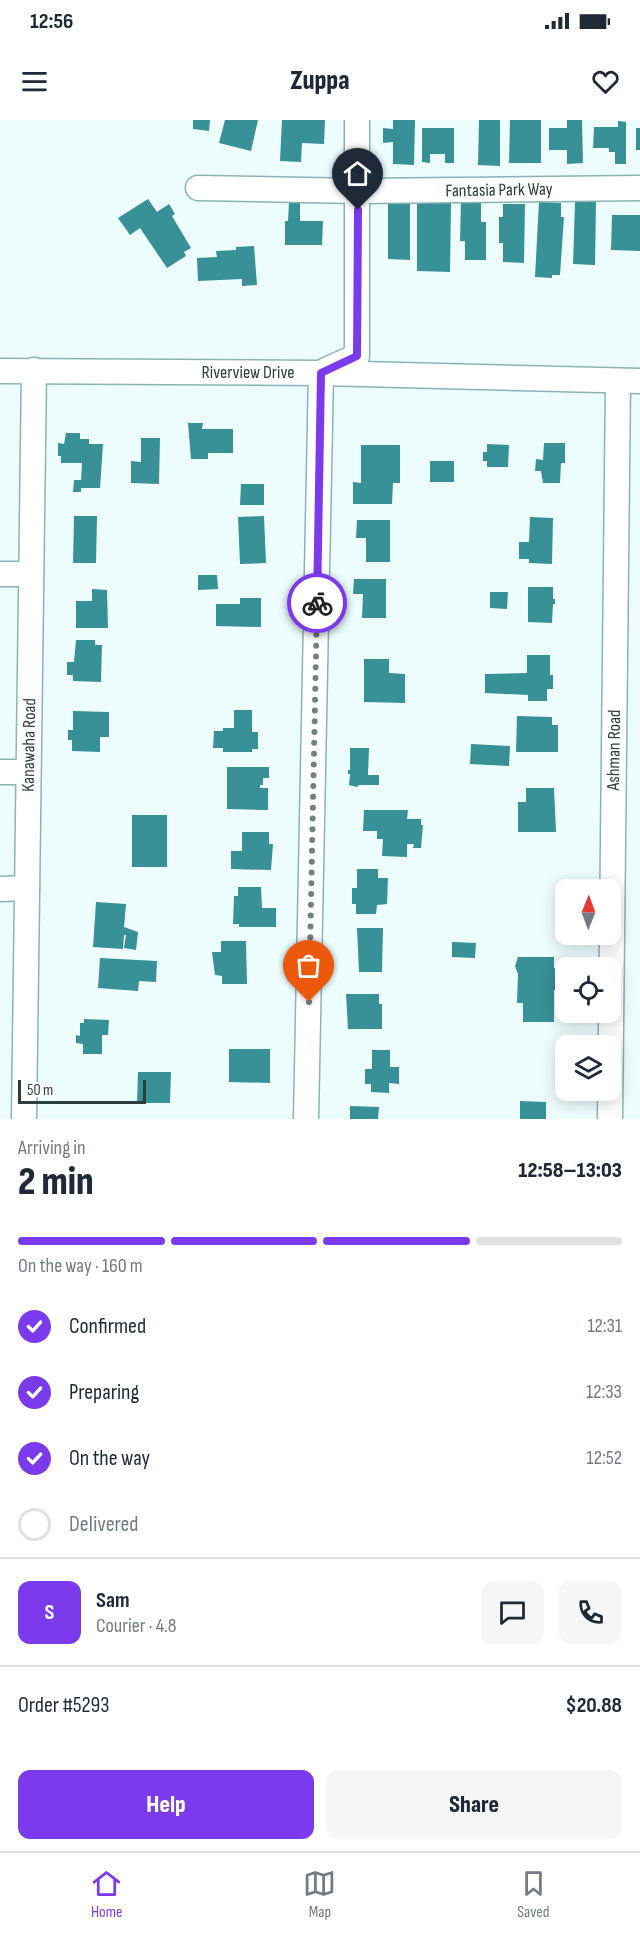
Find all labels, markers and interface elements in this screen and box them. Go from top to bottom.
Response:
text: 12:56 [30,8,73,35]
icon: menu [18,65,51,98]
text: Zuppa [290,65,350,97]
icon: heart [589,65,622,98]
pin [332,148,383,210]
icon: home [341,157,374,190]
street label: Fantasia Park Way [445,179,553,201]
street label: Riverview Drive [202,362,294,383]
courier [287,573,347,633]
icon: bike [301,587,334,620]
street label: Kanawaha Road [18,698,40,792]
street label: Ashman Road [603,709,625,792]
north arrow [555,879,621,945]
map controls [555,879,621,1101]
pin [283,940,334,1002]
icon: bag [292,949,325,982]
button: locate [555,957,621,1023]
button: layers [555,1035,621,1101]
scale bar [18,1077,146,1104]
text: 50 m [27,1081,53,1100]
text: Arriving in [18,1136,86,1160]
text: 12:58–13:03 [518,1157,622,1184]
text: 2 min [18,1159,94,1206]
text: On the way · 160 m [18,1254,143,1278]
icon: check [18,1310,51,1343]
text: Confirmed [69,1313,146,1340]
text: 12:31 [587,1314,622,1338]
icon: check [18,1376,51,1409]
text: Preparing [69,1379,139,1406]
text: 12:33 [586,1380,622,1404]
icon: check [18,1442,51,1475]
text: On the way [69,1445,150,1472]
text: 12:52 [587,1446,622,1470]
text: Delivered [69,1511,138,1538]
button: chat [481,1581,544,1644]
button: phone [559,1581,622,1644]
text: Sam [96,1587,130,1614]
text: S [45,1599,54,1626]
text: Courier · 4.8 [96,1614,177,1638]
text: Order #5293 [18,1692,110,1719]
text: $20.88 [565,1692,622,1719]
button: Help [18,1770,314,1839]
button: Share [326,1770,622,1839]
tab: Home [90,1867,123,1922]
tab: Map [303,1867,336,1922]
tab: Saved [517,1867,550,1922]

